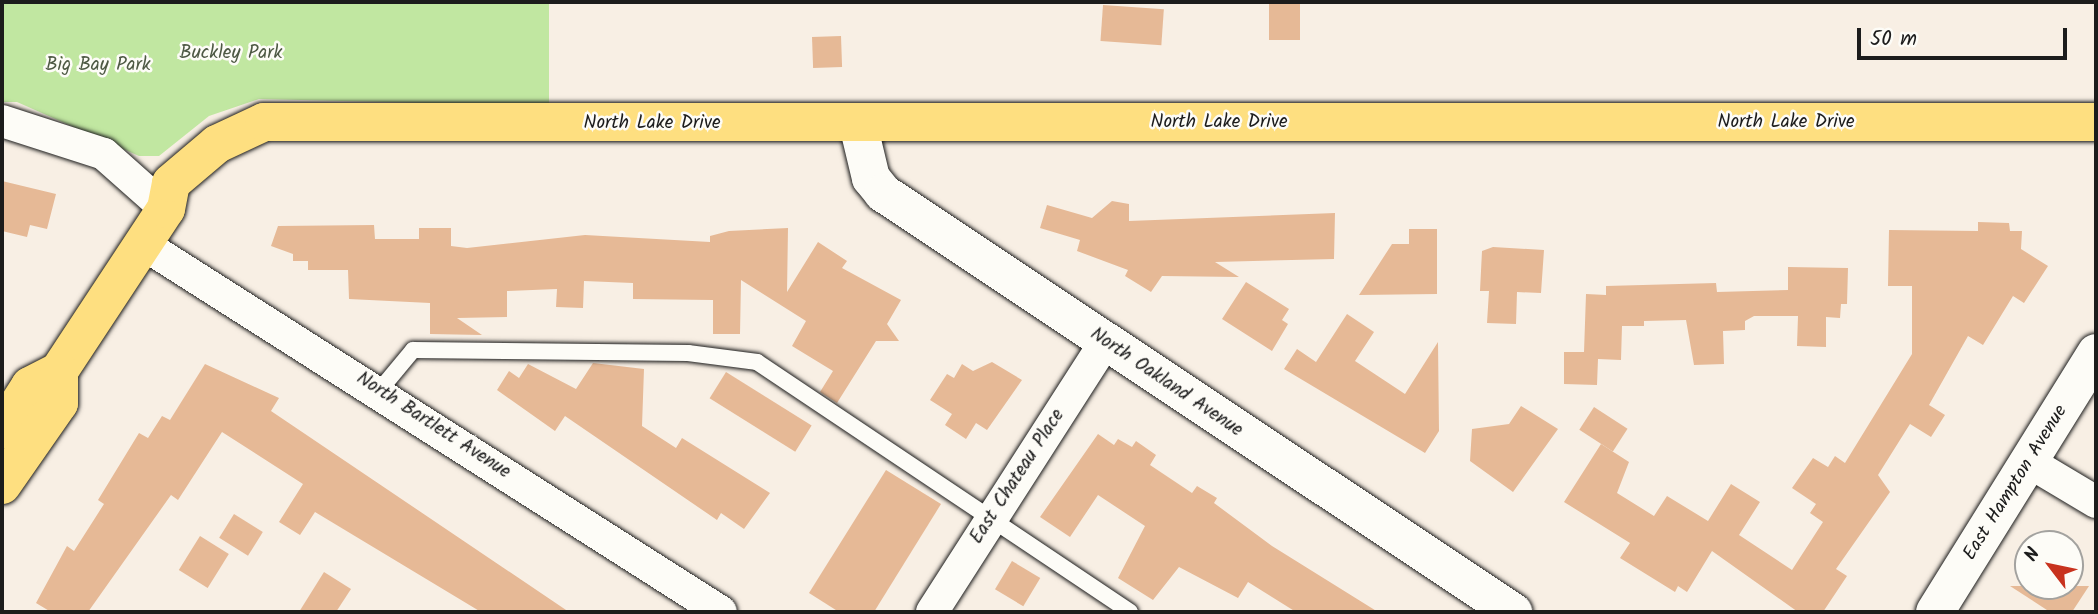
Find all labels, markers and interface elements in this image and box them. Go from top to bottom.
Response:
scale bar [1860,14,2070,58]
text: 50 m [1870,23,1917,56]
park label: Buckley Park [180,43,282,65]
park label: Big Bay Park [45,55,151,77]
street label: North Lake Drive [1151,112,1287,134]
street label: North Lake Drive [1718,112,1854,134]
street label: North Lake Drive [584,113,720,135]
street label: North Oakland Avenue [1085,323,1247,443]
street label: North Bartlett Avenue [352,368,514,484]
street label: East Hampton Avenue [1959,401,2073,565]
street label: East Chateau Place [966,405,1070,549]
north arrow [2014,530,2084,600]
text: N [2017,542,2049,568]

